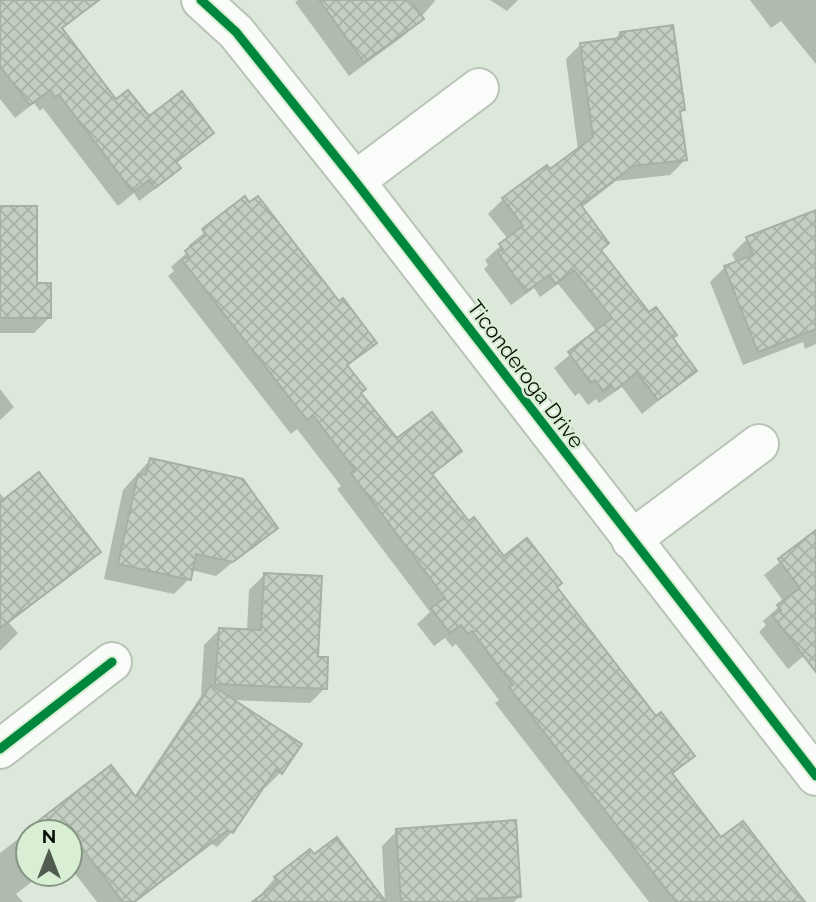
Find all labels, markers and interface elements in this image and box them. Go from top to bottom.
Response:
street label: Ticonderoga Drive [462,295,590,453]
north arrow [14,818,84,888]
text: N [42,825,56,847]

